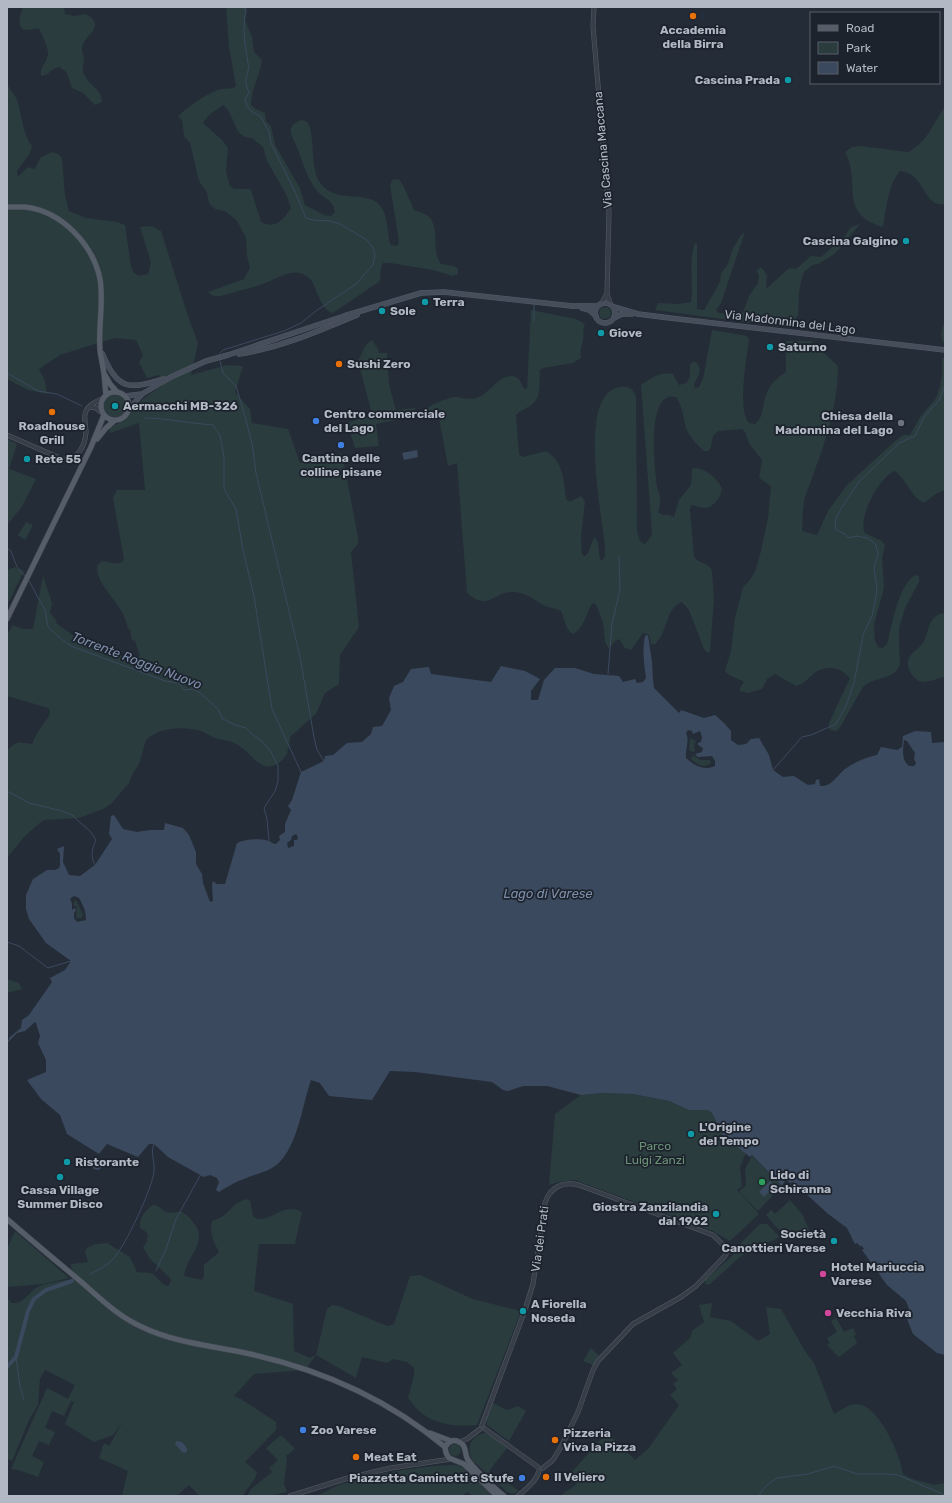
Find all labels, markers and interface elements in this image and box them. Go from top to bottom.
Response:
marker: Accademia della Birra [688,11,698,21]
legend [810,12,940,84]
text: Road [846,21,874,35]
place label: Accademia della Birra [660,23,726,51]
text: Park [846,41,872,55]
text: Water [846,61,878,75]
place label: Cascina Prada [695,73,780,87]
marker: Cascina Prada [783,75,793,85]
street label: Via Cascina Maccana [591,91,615,209]
place label: Cascina Galgino [803,234,898,248]
marker: Cascina Galgino [901,236,911,246]
place label: Terra [433,295,465,309]
marker: Terra [420,297,430,307]
place label: Sole [390,304,416,318]
marker: Sole [377,306,387,316]
street label: Via Madonnina del Lago [724,307,856,337]
place label: Giove [609,326,642,340]
marker: Giove [596,328,606,338]
place label: Saturno [778,340,827,354]
marker: Saturno [765,342,775,352]
place label: Sushi Zero [347,357,411,371]
marker: Sushi Zero [334,359,344,369]
place label: Aermacchi MB-326 [123,399,238,413]
marker: Aermacchi MB-326 [110,401,120,411]
marker: Roadhouse Grill [47,407,57,417]
place label: Centro commerciale del Lago [324,407,445,435]
place label: Chiesa della Madonnina del Lago [775,409,893,437]
marker: Centro commerciale del Lago [311,416,321,426]
marker: Chiesa della Madonnina del Lago [896,418,906,428]
place label: Roadhouse Grill [19,419,85,447]
marker: Cantina delle colline pisane [336,440,346,450]
place label: Cantina delle colline pisane [300,451,382,479]
place label: Rete 55 [35,452,81,466]
marker: Rete 55 [22,454,32,464]
water label: Torrente Roggia Nuovo [69,629,204,693]
water label: Lago di Varese [503,886,593,902]
place label: L'Origine del Tempo [699,1120,759,1148]
marker: L'Origine del Tempo [686,1129,696,1139]
park label: Parco Luigi Zanzi [625,1139,685,1167]
place label: Ristorante [75,1155,139,1169]
marker: Ristorante [62,1157,72,1167]
place label: Lido di Schiranna [770,1168,831,1196]
marker: Cassa Village Summer Disco [55,1172,65,1182]
marker: Lido di Schiranna [757,1177,767,1187]
place label: Cassa Village Summer Disco [17,1183,103,1211]
place label: Giostra Zanzilandia dal 1962 [592,1200,708,1228]
street label: Via dei Prati [528,1205,552,1273]
marker: Giostra Zanzilandia dal 1962 [711,1209,721,1219]
place label: Società Canottieri Varese [722,1227,826,1255]
marker: Società Canottieri Varese [829,1236,839,1246]
place label: Hotel Mariuccia Varese [831,1260,924,1288]
marker: Hotel Mariuccia Varese [818,1269,828,1279]
place label: A Fiorella Noseda [531,1297,587,1325]
marker: A Fiorella Noseda [518,1306,528,1316]
place label: Vecchia Riva [836,1306,912,1320]
marker: Vecchia Riva [823,1308,833,1318]
place label: Zoo Varese [311,1423,377,1437]
marker: Zoo Varese [298,1425,308,1435]
place label: Pizzeria Viva la Pizza [563,1426,636,1454]
marker: Pizzeria Viva la Pizza [550,1435,560,1445]
place label: Meat Eat [364,1450,417,1464]
marker: Meat Eat [351,1452,361,1462]
place label: Il Veliero [554,1470,605,1484]
place label: Piazzetta Caminetti e Stufe [349,1471,514,1485]
marker: Il Veliero [541,1472,551,1482]
marker: Piazzetta Caminetti e Stufe [517,1473,527,1483]

